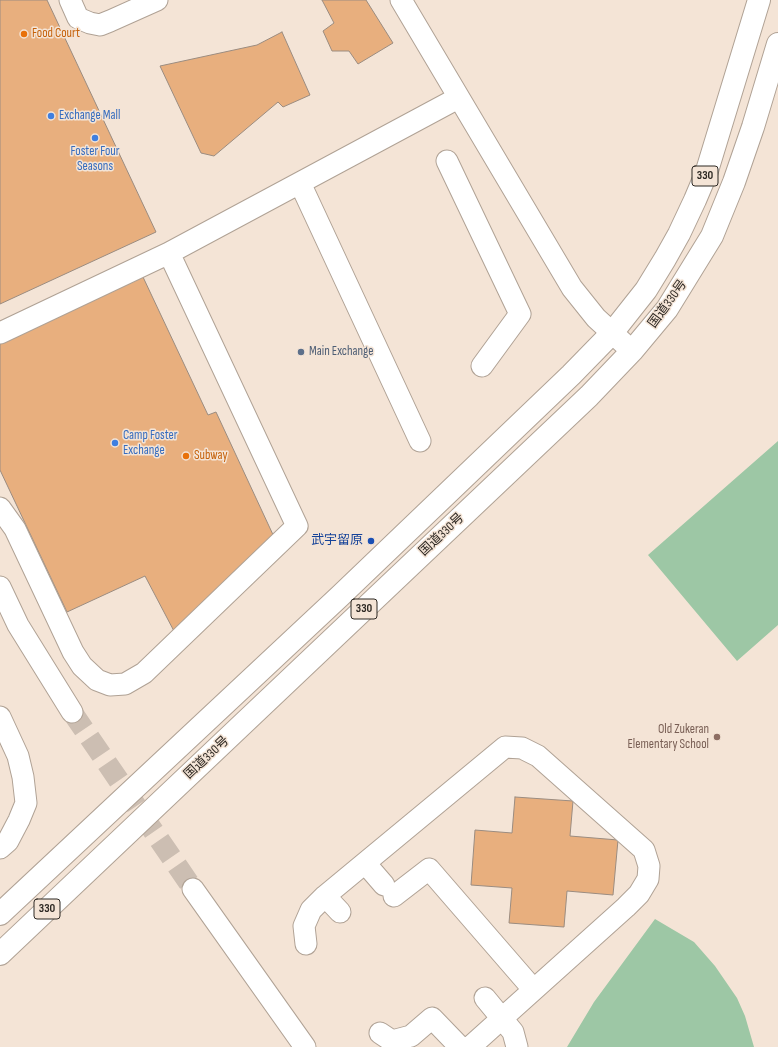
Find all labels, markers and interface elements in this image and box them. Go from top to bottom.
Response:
place label: Food Court [32,26,80,42]
marker: Food Court [19,29,29,39]
place label: Exchange Mall [59,108,120,124]
marker: Exchange Mall [46,111,56,121]
marker: Foster Four Seasons [90,133,100,143]
place label: Foster Four Seasons [71,144,119,175]
road number: 330 [692,166,718,186]
street label: 国道330号 [645,277,691,331]
place label: Main Exchange [309,344,373,360]
marker: Main Exchange [296,347,306,357]
place label: Camp Foster Exchange [123,428,178,459]
marker: Camp Foster Exchange [110,438,120,448]
place label: Subway [194,448,227,464]
marker: Subway [181,451,191,461]
street label: 国道330号 [416,510,468,560]
place label: 武宇留原 [311,533,363,549]
marker: 武宇留原 [366,536,376,546]
road number: 330 [351,599,377,619]
place label: Old Zukeran Elementary School [627,722,709,753]
marker: Old Zukeran Elementary School [712,732,722,742]
street label: 国道330号 [181,733,233,783]
road number: 330 [34,899,60,919]

